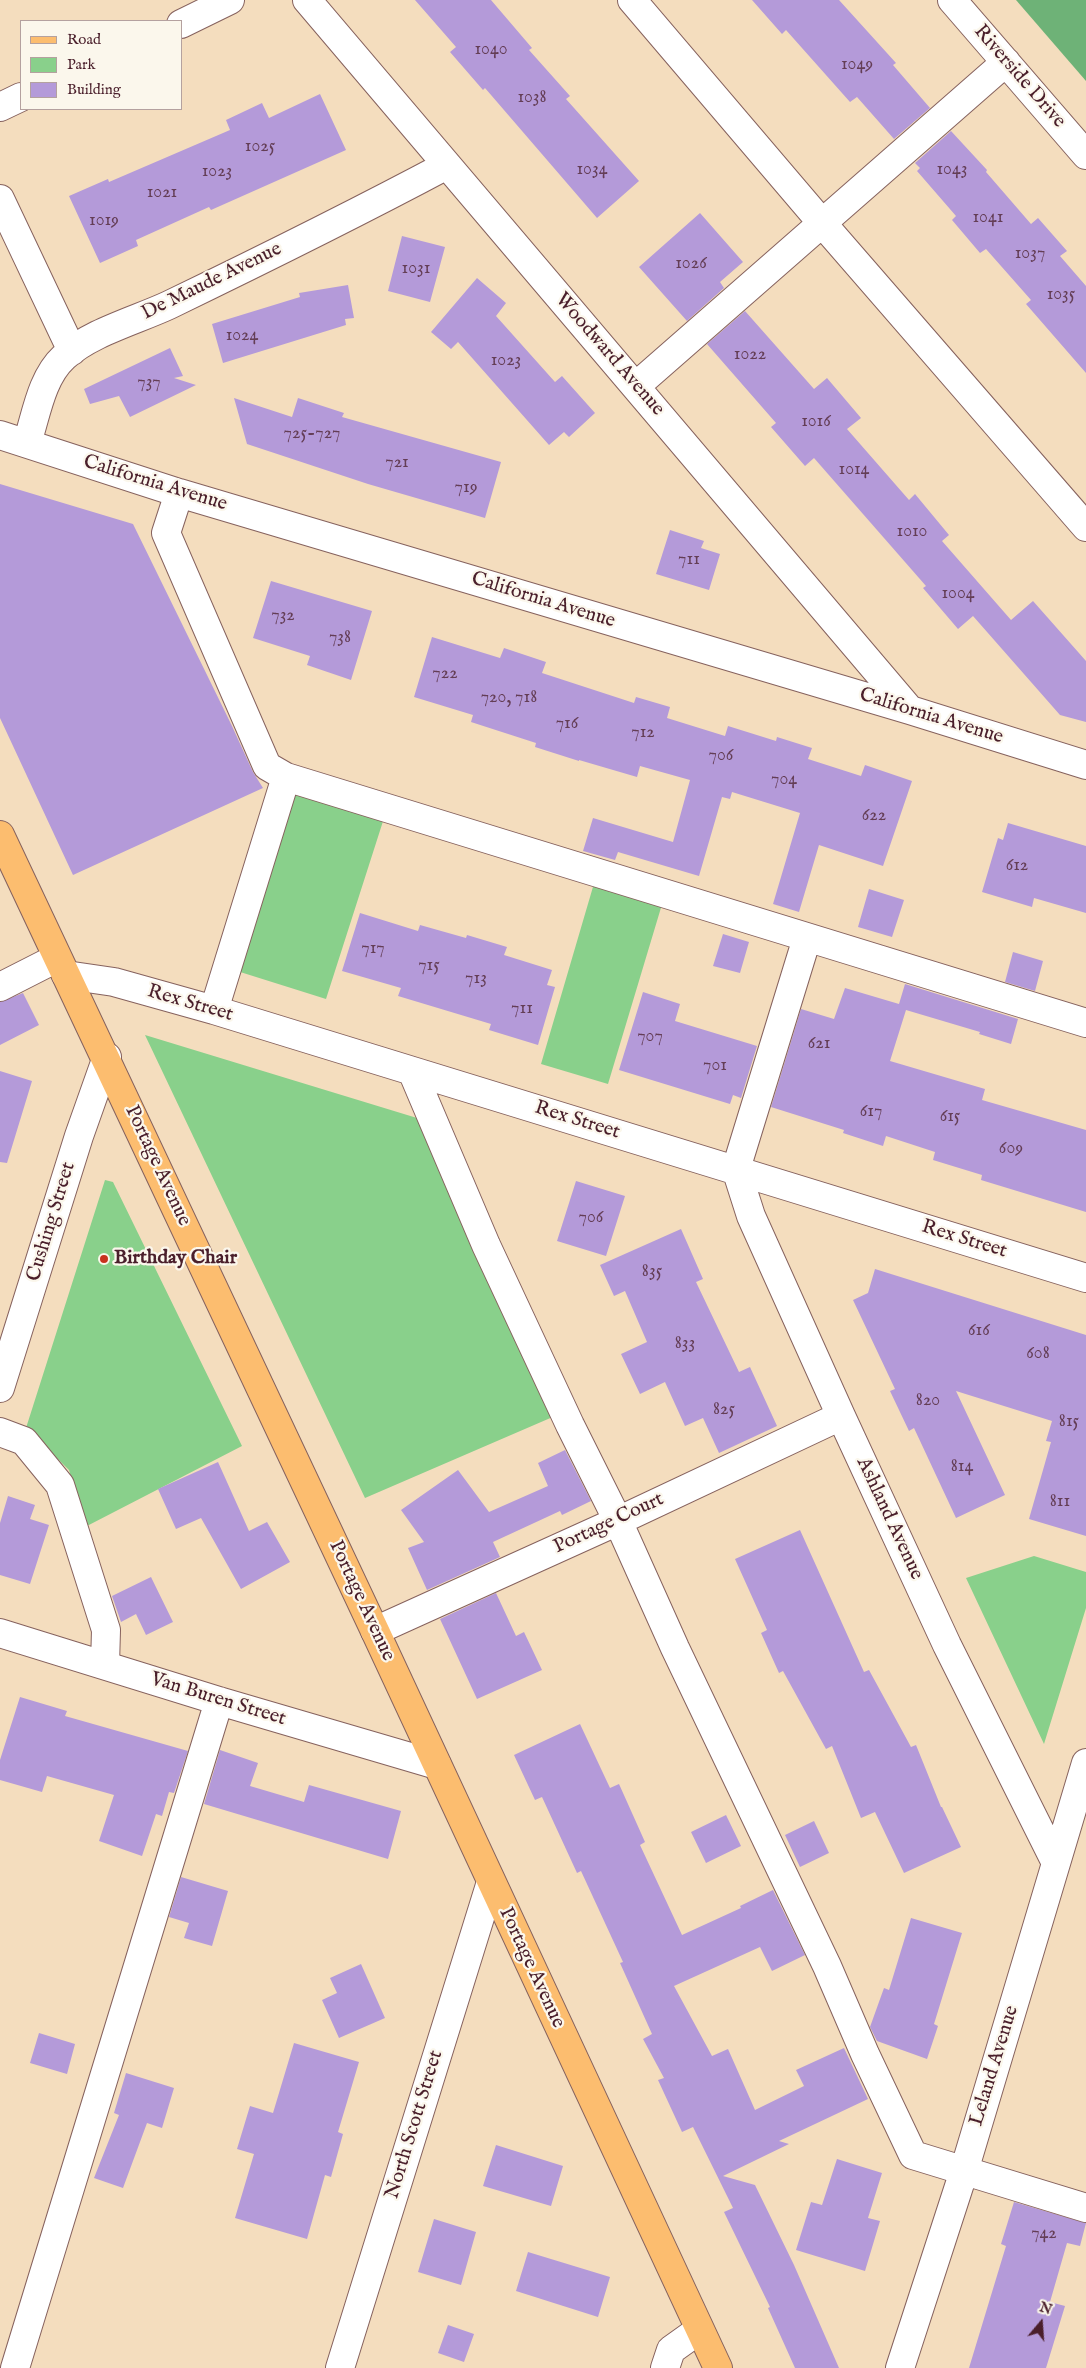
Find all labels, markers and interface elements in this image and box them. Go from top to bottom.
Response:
legend [20,20,182,110]
street label: Riverside Drive [968,21,1070,133]
text: Road [67,30,101,49]
house number: 1040 [474,39,508,61]
house number: 1049 [841,54,873,76]
text: Park [67,55,96,74]
text: Building [67,80,121,99]
house number: 1038 [517,87,547,109]
house number: 1025 [245,136,275,158]
house number: 1034 [576,159,608,181]
house number: 1043 [936,159,968,181]
house number: 1023 [202,161,232,183]
house number: 1021 [147,182,177,204]
house number: 1041 [973,207,1003,229]
house number: 1019 [89,210,119,232]
street label: De Maude Avenue [138,238,286,326]
house number: 1037 [1015,243,1045,265]
house number: 1026 [675,253,707,275]
house number: 1031 [402,258,430,280]
house number: 1035 [1047,284,1075,306]
street label: Woodward Avenue [549,289,669,421]
house number: 1024 [226,325,258,347]
house number: 1022 [734,344,766,366]
house number: 1023 [491,350,521,372]
house number: 737 [137,372,161,394]
house number: 1016 [801,411,831,433]
house number: 725-727 [284,423,340,445]
street label: California Avenue [80,451,230,517]
house number: 721 [385,452,409,474]
house number: 1014 [839,459,869,481]
house number: 719 [455,477,477,499]
house number: 1010 [897,521,927,543]
house number: 711 [678,549,700,571]
street label: California Avenue [468,568,618,634]
house number: 1004 [941,583,975,605]
house number: 732 [271,605,295,627]
house number: 738 [329,627,351,649]
house number: 722 [432,663,458,685]
street label: California Avenue [856,684,1006,750]
house number: 720, 718 [481,687,537,709]
house number: 716 [556,713,578,735]
house number: 712 [631,722,655,744]
house number: 706 [709,745,733,767]
house number: 704 [771,769,797,791]
house number: 622 [862,805,886,827]
house number: 612 [1006,855,1028,877]
house number: 717 [361,938,385,960]
house number: 715 [418,955,440,977]
house number: 713 [465,968,487,990]
street label: Rex Street [144,980,236,1028]
house number: 711 [511,998,533,1020]
house number: 707 [637,1026,663,1048]
house number: 621 [808,1033,830,1055]
house number: 701 [703,1055,727,1077]
street label: Rex Street [531,1097,623,1145]
house number: 617 [860,1101,882,1123]
street label: Portage Avenue [119,1102,195,1230]
house number: 615 [940,1106,960,1128]
house number: 609 [999,1138,1023,1160]
street label: Cushing Street [23,1160,81,1284]
house number: 706 [579,1207,603,1229]
street label: Rex Street [918,1216,1010,1264]
place label: Birthday Chair [114,1247,237,1271]
marker: Birthday Chair [98,1253,110,1265]
house number: 835 [642,1261,662,1283]
house number: 616 [968,1320,990,1342]
house number: 833 [675,1333,695,1355]
house number: 608 [1026,1343,1050,1365]
house number: 820 [916,1390,940,1412]
house number: 825 [713,1399,735,1421]
house number: 815 [1059,1411,1079,1433]
street label: Ashland Avenue [850,1454,928,1584]
house number: 814 [951,1456,973,1478]
street label: Portage Court [550,1488,668,1560]
house number: 811 [1050,1491,1070,1513]
street label: Portage Avenue [323,1537,399,1665]
street label: Van Buren Street [147,1668,289,1732]
street label: Portage Avenue [493,1904,569,2032]
street label: Leland Avenue [965,2003,1025,2129]
street label: North Scott Street [381,2048,449,2202]
house number: 742 [1031,2223,1057,2245]
north arrow [1016,2298,1066,2348]
text: N [1037,2298,1054,2319]

